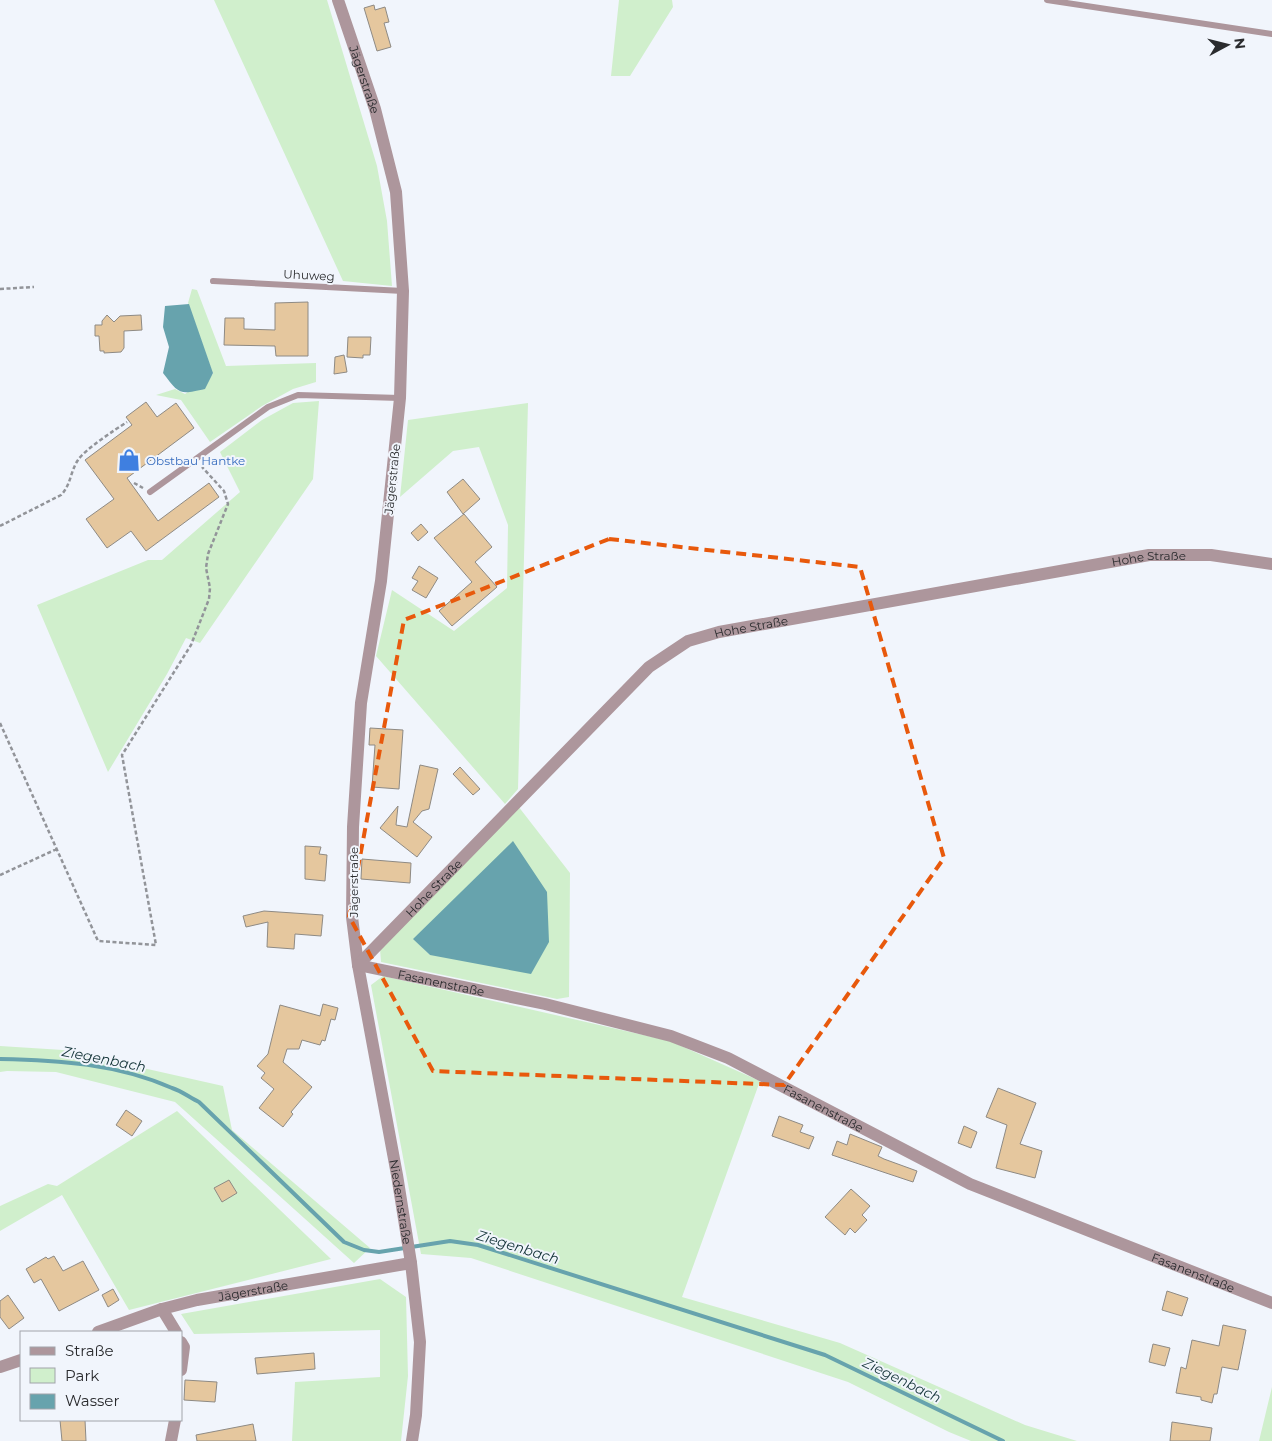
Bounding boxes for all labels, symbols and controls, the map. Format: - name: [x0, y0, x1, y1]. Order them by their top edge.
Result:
- north arrow: [1202, 20, 1252, 70]
- text: N: [1230, 37, 1250, 50]
- street label: Jägerstraße: [346, 43, 383, 115]
- street label: Uhuweg: [283, 266, 335, 284]
- street label: Jägerstraße: [381, 443, 403, 516]
- shop icon: Obstbau Hantke: [116, 447, 142, 473]
- place label: Obstbau Hantke: [146, 453, 245, 468]
- street label: Hohe Straße: [1110, 548, 1186, 569]
- street label: Hohe Straße: [712, 612, 789, 641]
- street label: Jägerstraße: [346, 847, 361, 918]
- street label: Hohe Straße: [402, 856, 465, 920]
- street label: Fasanenstraße: [396, 966, 486, 999]
- water label: Ziegenbach: [60, 1042, 147, 1076]
- street label: Fasanenstraße: [781, 1081, 866, 1135]
- street label: Niedernstraße: [387, 1158, 415, 1245]
- water label: Ziegenbach: [474, 1226, 561, 1268]
- street label: Fasanenstraße: [1149, 1249, 1237, 1295]
- street label: Jägerstraße: [216, 1277, 289, 1304]
- legend: [20, 1331, 182, 1421]
- text: Straße: [65, 1341, 114, 1360]
- water label: Ziegenbach: [859, 1353, 944, 1407]
- text: Park: [65, 1366, 99, 1385]
- text: Wasser: [65, 1391, 119, 1410]

